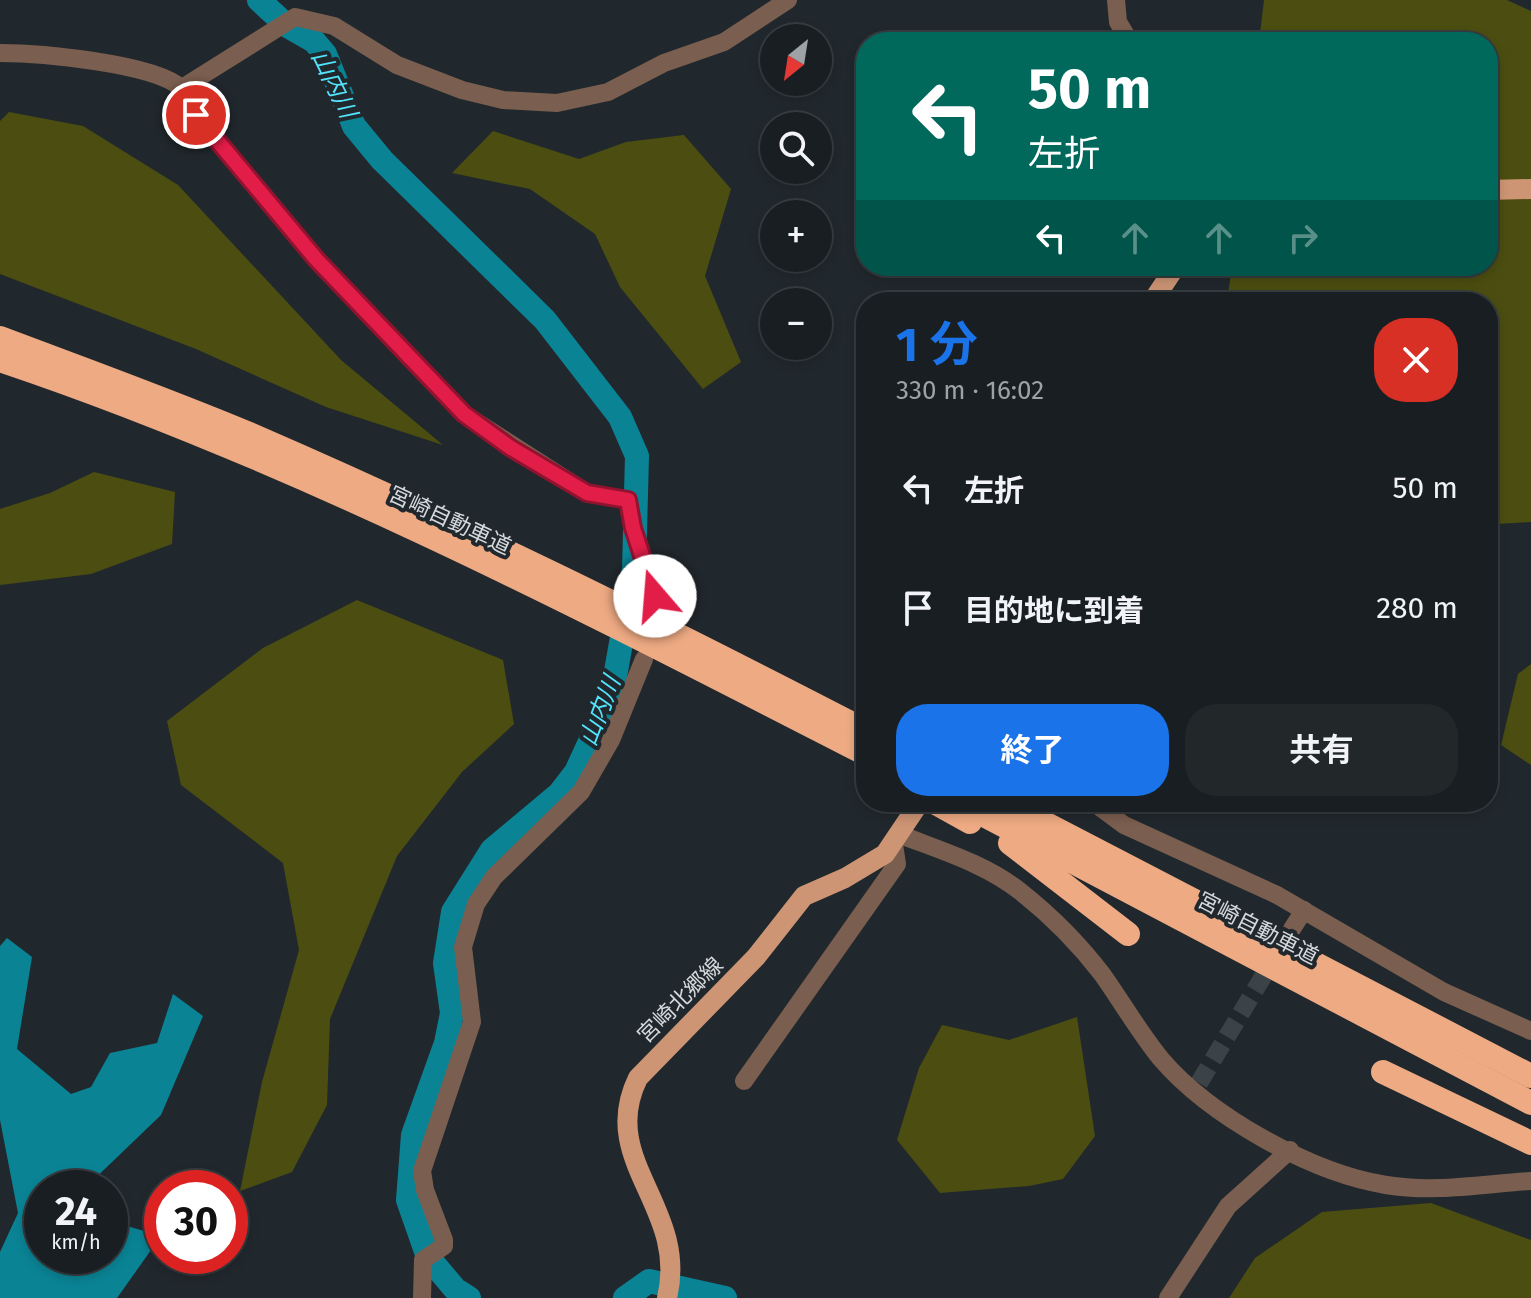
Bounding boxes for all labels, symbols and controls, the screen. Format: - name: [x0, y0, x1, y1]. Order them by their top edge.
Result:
- north arrow: [760, 24, 832, 96]
- map controls: [760, 24, 832, 360]
- water label: 山内川: [306, 46, 364, 125]
- text: 50 m: [1028, 56, 1151, 123]
- icon: left: [896, 64, 1000, 168]
- pin: [162, 81, 230, 149]
- icon: arrive: [174, 93, 218, 137]
- button: search: [760, 112, 832, 184]
- text: 左折: [1028, 132, 1100, 176]
- button: +: [760, 200, 832, 272]
- icon: left: [1029, 216, 1073, 260]
- icon: ahead: [1113, 216, 1157, 260]
- icon: ahead: [1197, 216, 1241, 260]
- icon: right: [1281, 216, 1325, 260]
- button: −: [760, 288, 832, 360]
- text: 1 分: [896, 316, 978, 374]
- button: close: [1374, 318, 1458, 402]
- text: 330 m · 16:02: [896, 375, 1044, 406]
- icon: left: [896, 466, 940, 510]
- text: 50 m: [1393, 470, 1458, 506]
- text: 左折: [964, 473, 1024, 509]
- street label: 宮崎自動車道: [384, 480, 516, 560]
- position arrow: [613, 554, 697, 638]
- icon: arrive: [896, 586, 940, 630]
- text: 280 m: [1376, 590, 1458, 626]
- text: 目的地に到着: [964, 593, 1144, 629]
- water label: 山内川: [574, 670, 627, 750]
- button: 終了: [896, 704, 1169, 796]
- button: 共有: [1185, 704, 1458, 796]
- street label: 宮崎自動車道: [1193, 886, 1323, 970]
- street label: 宮崎北郷線: [632, 952, 728, 1048]
- speed limit sign: 30: [144, 1170, 248, 1274]
- text: 24: [55, 1188, 97, 1236]
- text: km/h: [51, 1230, 101, 1254]

